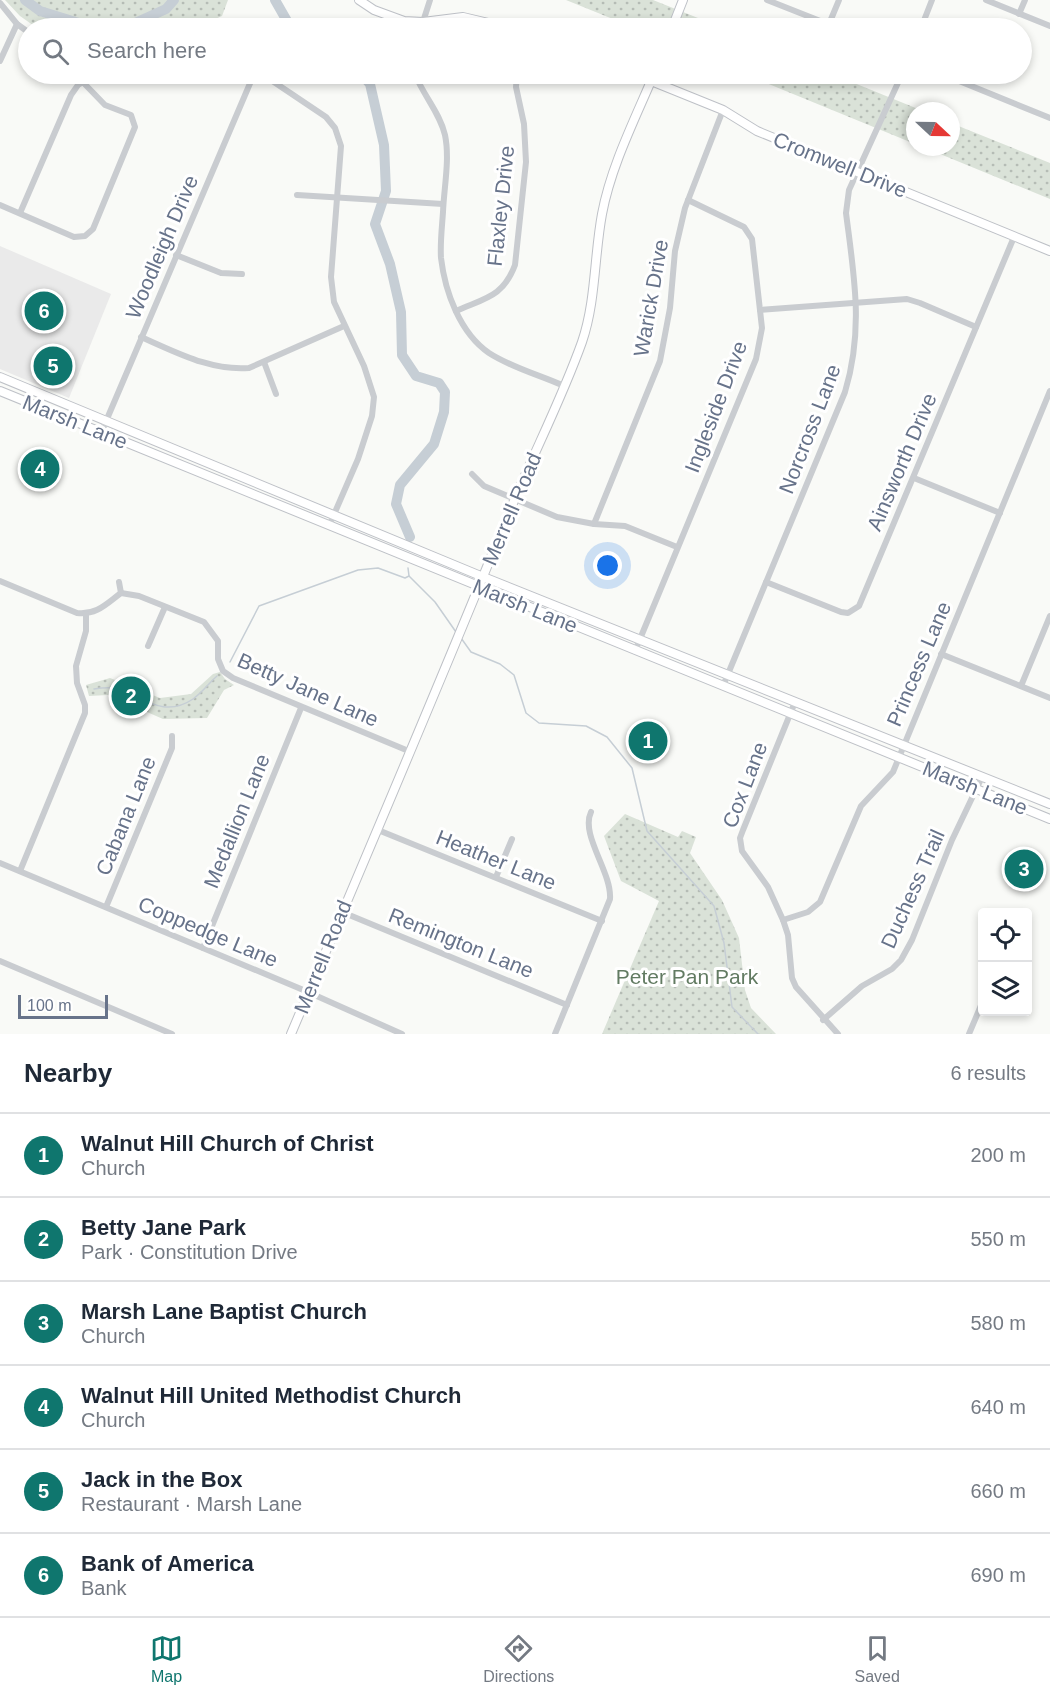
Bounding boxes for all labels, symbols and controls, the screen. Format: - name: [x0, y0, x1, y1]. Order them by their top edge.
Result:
- search box: [18, 18, 1032, 84]
- icon: search: [39, 35, 72, 68]
- text: Search here: [87, 38, 207, 63]
- north arrow: [906, 102, 960, 156]
- street label: Cromwell Drive: [770, 127, 910, 202]
- street label: Flaxley Drive: [483, 144, 518, 267]
- street label: Woodleigh Drive: [121, 172, 202, 322]
- street label: Warick Drive: [629, 238, 672, 358]
- pin: 6: [24, 288, 63, 334]
- street label: Ingleside Drive: [680, 338, 751, 476]
- pin: 5: [34, 344, 72, 388]
- street label: Norcross Lane: [774, 361, 845, 497]
- street label: Marsh Lane: [19, 390, 131, 453]
- street label: Ainsworth Drive: [862, 390, 941, 534]
- pin: 4: [20, 446, 60, 492]
- street label: Merrell Road: [477, 449, 546, 569]
- your location: [593, 551, 622, 580]
- street label: Marsh Lane: [469, 574, 581, 637]
- street label: Princess Lane: [882, 598, 955, 730]
- street label: Betty Jane Lane: [234, 648, 382, 731]
- pin: 2: [112, 674, 150, 718]
- pin: 1: [628, 718, 668, 764]
- street label: Cox Lane: [718, 739, 771, 831]
- street label: Medallion Lane: [199, 750, 274, 891]
- street label: Cabana Lane: [91, 753, 160, 879]
- street label: Marsh Lane: [919, 756, 1031, 819]
- street label: Heather Lane: [433, 825, 559, 894]
- street label: Duchess Trail: [876, 826, 949, 952]
- pin: 3: [1004, 846, 1044, 892]
- street label: Coppedge Lane: [135, 892, 281, 971]
- street label: Merrell Road: [289, 897, 356, 1017]
- street label: Remington Lane: [385, 903, 537, 982]
- map controls: [978, 908, 1032, 1016]
- button: locate: [978, 908, 1032, 962]
- button: layers: [978, 962, 1032, 1016]
- park label: Peter Pan Park: [616, 965, 759, 988]
- scale bar: [18, 992, 108, 1019]
- text: 100 m: [27, 997, 71, 1014]
- text: Nearby: [24, 1058, 112, 1088]
- text: 6 results: [950, 1062, 1026, 1084]
- text: Walnut Hill Church of Christ: [81, 1131, 374, 1156]
- text: 1: [38, 1144, 49, 1166]
- text: 200 m: [970, 1144, 1026, 1166]
- text: Church: [81, 1157, 145, 1179]
- text: Betty Jane Park: [81, 1215, 246, 1240]
- text: 2: [38, 1228, 49, 1250]
- text: 550 m: [970, 1228, 1026, 1250]
- text: Park · Constitution Drive: [81, 1241, 298, 1263]
- text: Marsh Lane Baptist Church: [81, 1299, 367, 1324]
- text: 3: [38, 1312, 49, 1334]
- text: 580 m: [970, 1312, 1026, 1334]
- text: Church: [81, 1325, 145, 1347]
- text: Walnut Hill United Methodist Church: [81, 1383, 462, 1408]
- text: 4: [38, 1396, 49, 1418]
- text: 640 m: [970, 1396, 1026, 1418]
- text: Church: [81, 1409, 145, 1431]
- text: Jack in the Box: [81, 1467, 242, 1492]
- text: 5: [38, 1480, 49, 1502]
- text: 660 m: [970, 1480, 1026, 1502]
- text: Restaurant · Marsh Lane: [81, 1493, 302, 1515]
- text: Bank of America: [81, 1551, 254, 1576]
- text: 6: [38, 1564, 49, 1586]
- text: 690 m: [970, 1564, 1026, 1586]
- text: Bank: [81, 1577, 127, 1599]
- tab: Map: [150, 1632, 183, 1686]
- tab: Directions: [483, 1632, 554, 1686]
- tab: Saved: [855, 1632, 900, 1686]

